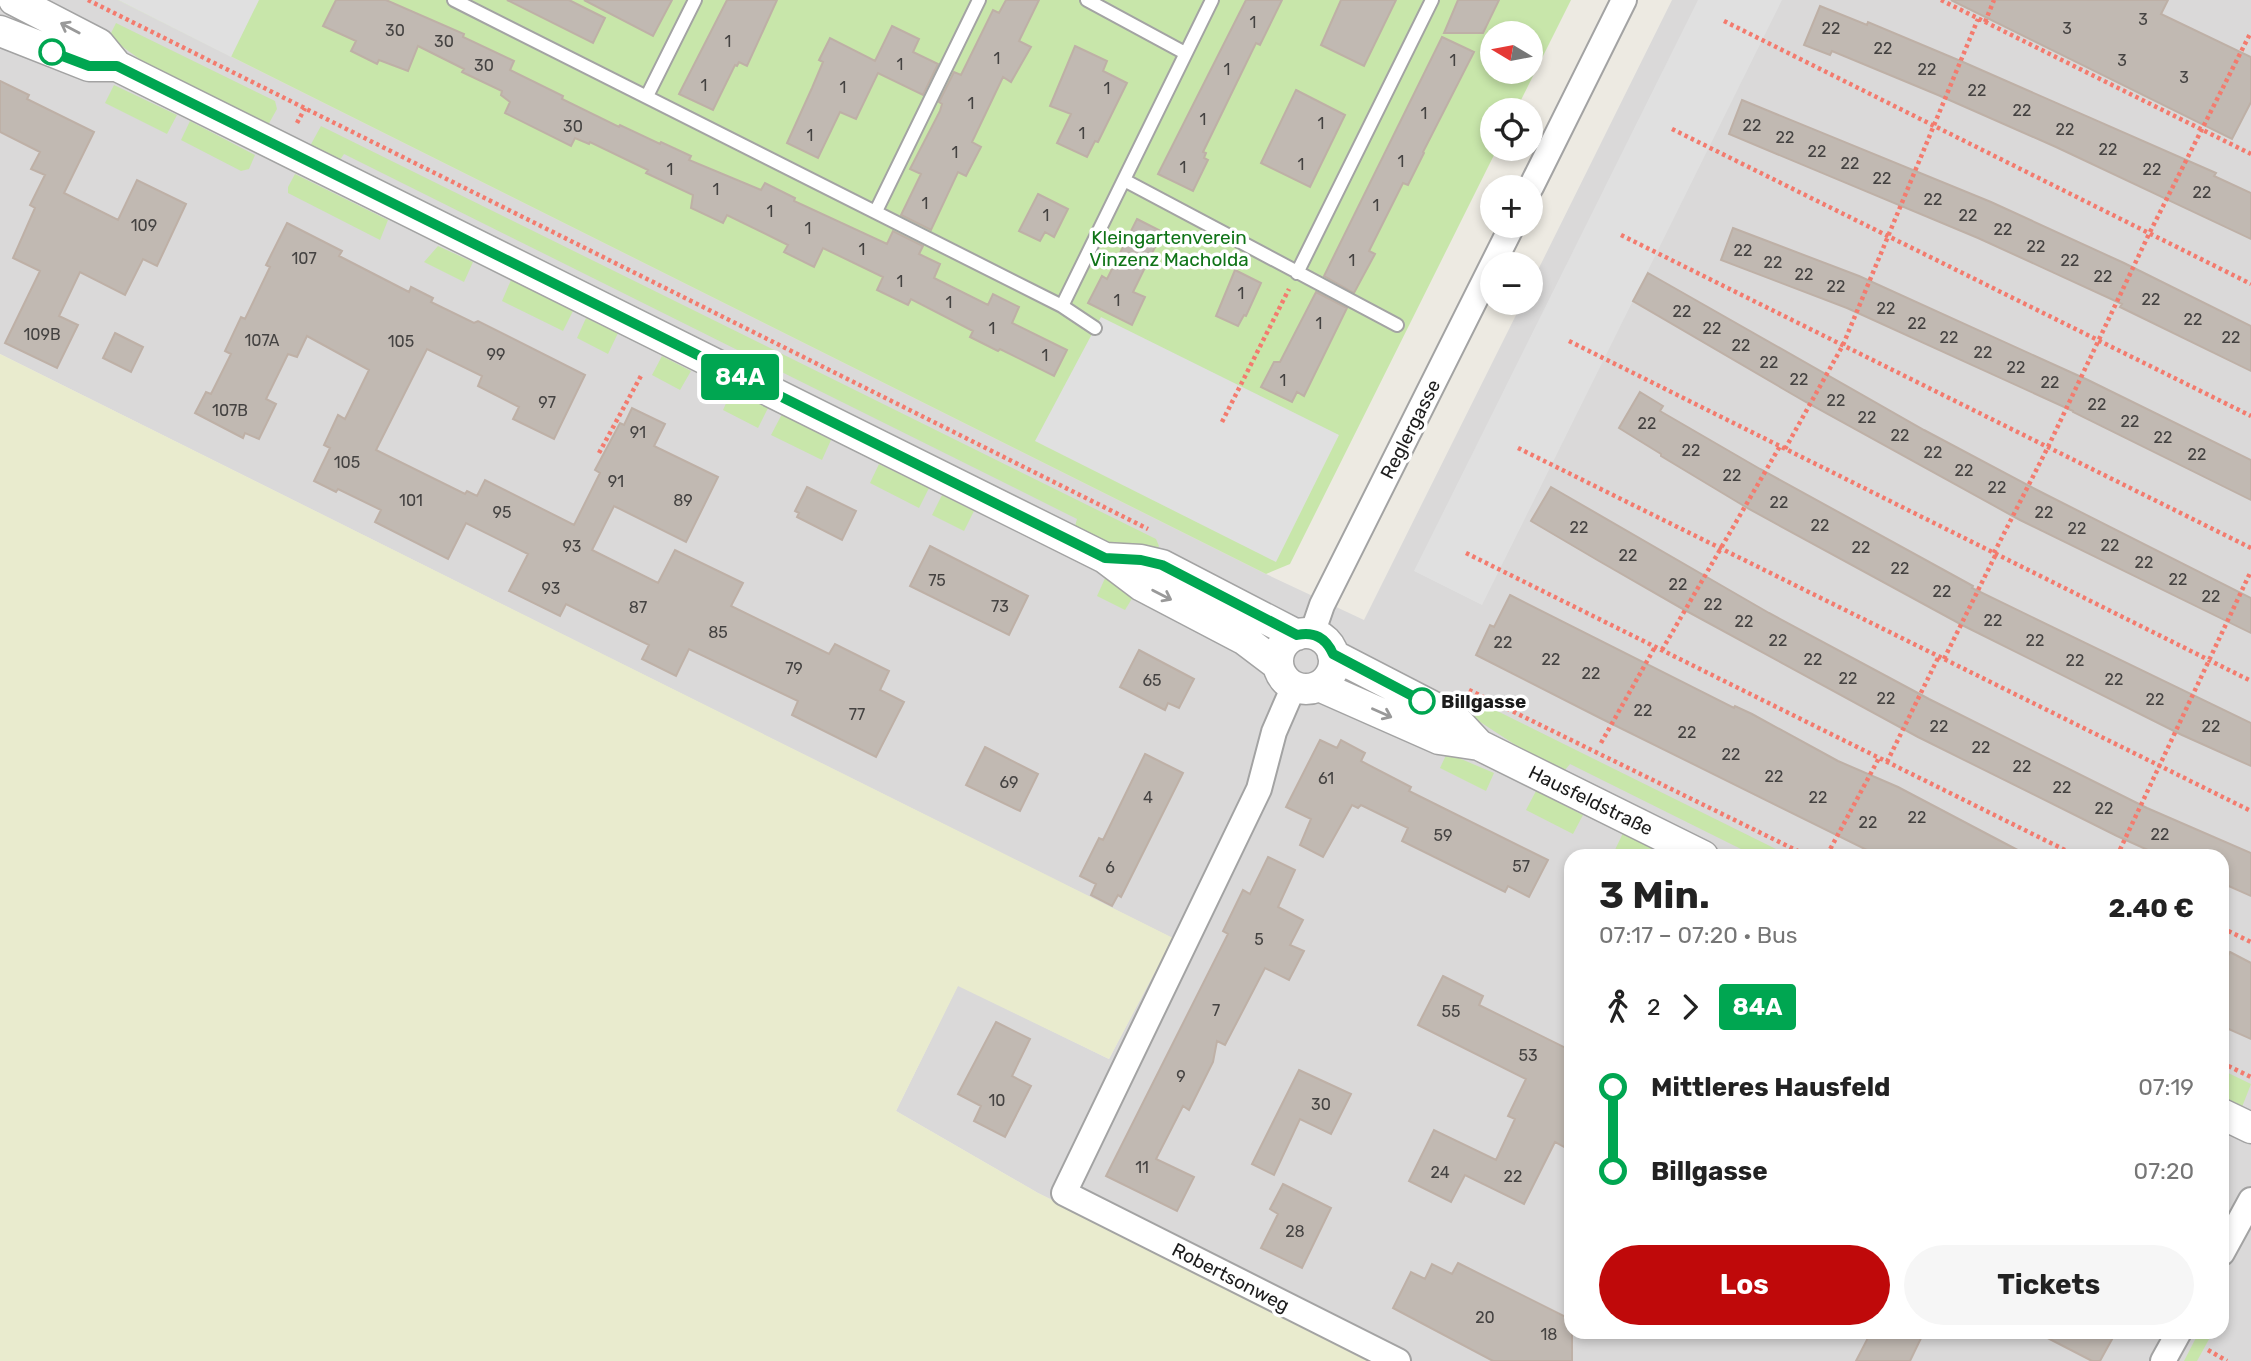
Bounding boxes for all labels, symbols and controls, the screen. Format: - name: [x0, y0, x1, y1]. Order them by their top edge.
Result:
- house number: 3: [2138, 10, 2148, 29]
- house number: 1: [1250, 13, 1256, 32]
- house number: 22: [1822, 19, 1840, 38]
- house number: 3: [2062, 19, 2072, 38]
- one-way arrow: [60, 21, 80, 35]
- house number: 30: [385, 21, 405, 40]
- north arrow: [1480, 21, 1544, 84]
- map controls: [1480, 21, 1543, 315]
- house number: 30: [434, 32, 454, 51]
- house number: 1: [725, 32, 731, 51]
- unlabelled marker: [39, 39, 65, 65]
- house number: 22: [1874, 39, 1892, 58]
- house number: 1: [994, 49, 1000, 68]
- house number: 1: [1450, 51, 1456, 70]
- house number: 3: [2117, 51, 2127, 70]
- house number: 1: [897, 55, 903, 74]
- house number: 30: [474, 56, 494, 75]
- house number: 1: [1224, 60, 1230, 79]
- house number: 22: [1918, 60, 1936, 79]
- house number: 3: [2179, 68, 2189, 87]
- house number: 1: [701, 76, 707, 95]
- house number: 1: [840, 78, 846, 97]
- house number: 1: [1104, 79, 1110, 98]
- house number: 22: [1968, 81, 1986, 100]
- house number: 1: [968, 94, 974, 113]
- button: locate: [1480, 98, 1543, 161]
- house number: 22: [2013, 101, 2031, 120]
- house number: 1: [1421, 104, 1427, 123]
- house number: 1: [1200, 110, 1206, 129]
- house number: 1: [1318, 114, 1324, 133]
- house number: 22: [1743, 116, 1761, 135]
- house number: 30: [563, 117, 583, 136]
- house number: 22: [2056, 120, 2074, 139]
- house number: 1: [1079, 124, 1085, 143]
- house number: 1: [807, 126, 813, 145]
- house number: 22: [1776, 128, 1794, 147]
- house number: 22: [2099, 140, 2117, 159]
- house number: 22: [1808, 142, 1826, 161]
- house number: 1: [952, 143, 958, 162]
- house number: 1: [1398, 152, 1404, 171]
- house number: 22: [1841, 154, 1859, 173]
- house number: 1: [1298, 155, 1304, 174]
- house number: 1: [1180, 158, 1186, 177]
- house number: 1: [667, 160, 673, 179]
- house number: 22: [2143, 160, 2161, 179]
- house number: 22: [1873, 169, 1891, 188]
- button: +: [1480, 175, 1543, 238]
- house number: 1: [713, 180, 719, 199]
- house number: 22: [2193, 183, 2211, 202]
- house number: 22: [1924, 190, 1942, 209]
- house number: 1: [922, 194, 928, 213]
- house number: 1: [1373, 196, 1379, 215]
- house number: 1: [767, 202, 773, 221]
- house number: 1: [1043, 206, 1049, 225]
- house number: 22: [1959, 206, 1977, 225]
- house number: 109: [131, 216, 157, 235]
- house number: 1: [805, 219, 811, 238]
- house number: 22: [1994, 220, 2012, 239]
- park label: Kleingartenverein Vinzenz Macholda: [1089, 226, 1249, 271]
- house number: 22: [2027, 237, 2045, 256]
- house number: 1: [859, 240, 865, 259]
- house number: 22: [1734, 241, 1752, 260]
- house number: 107: [291, 249, 317, 268]
- house number: 1: [1349, 251, 1355, 270]
- house number: 22: [2061, 251, 2079, 270]
- button: −: [1480, 252, 1543, 315]
- house number: 22: [1764, 253, 1782, 272]
- house number: 22: [1795, 265, 1813, 284]
- house number: 22: [2094, 267, 2112, 286]
- house number: 1: [897, 272, 903, 291]
- house number: 22: [1827, 277, 1845, 296]
- house number: 1: [1238, 284, 1244, 303]
- house number: 22: [2142, 290, 2160, 309]
- house number: 1: [1114, 291, 1120, 310]
- house number: 1: [946, 293, 952, 312]
- house number: 22: [1877, 299, 1895, 318]
- house number: 22: [1673, 302, 1691, 321]
- house number: 22: [2184, 310, 2202, 329]
- house number: 1: [1316, 314, 1322, 333]
- house number: 22: [1908, 314, 1926, 333]
- house number: 1: [989, 319, 995, 338]
- house number: 22: [1703, 319, 1721, 338]
- house number: 109B: [23, 325, 61, 344]
- house number: 22: [1940, 328, 1958, 347]
- house number: 22: [2222, 328, 2240, 347]
- house number: 107A: [244, 331, 280, 350]
- house number: 105: [388, 332, 414, 351]
- house number: 22: [1732, 336, 1750, 355]
- house number: 22: [1974, 343, 1992, 362]
- house number: 99: [487, 345, 505, 364]
- house number: 1: [1042, 346, 1048, 365]
- house number: 22: [1760, 353, 1778, 372]
- line badge: 84A: [700, 354, 780, 400]
- house number: 22: [2007, 358, 2025, 377]
- text: 84A: [715, 363, 765, 391]
- house number: 22: [1790, 370, 1808, 389]
- house number: 1: [1280, 371, 1286, 390]
- house number: 22: [2041, 373, 2059, 392]
- street label: Reglergasse: [1376, 376, 1445, 483]
- house number: 22: [1827, 391, 1845, 410]
- house number: 97: [538, 393, 556, 412]
- house number: 22: [2088, 395, 2106, 414]
- house number: 107B: [212, 401, 248, 420]
- house number: 22: [1858, 408, 1876, 427]
- house number: 22: [2121, 412, 2139, 431]
- house number: 22: [1638, 414, 1656, 433]
- house number: 91: [630, 423, 646, 442]
- house number: 22: [1891, 426, 1909, 445]
- house number: 22: [2154, 428, 2172, 447]
- house number: 22: [1682, 441, 1700, 460]
- house number: 22: [1924, 443, 1942, 462]
- house number: 22: [2188, 445, 2206, 464]
- house number: 105: [334, 453, 360, 472]
- house number: 22: [1955, 461, 1973, 480]
- house number: 22: [1723, 466, 1741, 485]
- house number: 91: [608, 472, 624, 491]
- house number: 22: [1988, 478, 2006, 497]
- house number: 101: [399, 491, 423, 510]
- house number: 89: [673, 491, 693, 510]
- house number: 22: [1770, 493, 1788, 512]
- house number: 95: [493, 503, 512, 522]
- house number: 22: [2035, 503, 2053, 522]
- house number: 22: [1811, 516, 1829, 535]
- house number: 22: [1570, 518, 1588, 537]
- house number: 22: [2068, 519, 2086, 538]
- house number: 22: [2101, 536, 2119, 555]
- house number: 93: [563, 537, 581, 556]
- house number: 22: [1852, 538, 1870, 557]
- house number: 22: [1619, 546, 1637, 565]
- house number: 22: [2135, 553, 2153, 572]
- house number: 22: [1891, 559, 1909, 578]
- house number: 22: [2169, 570, 2187, 589]
- house number: 75: [928, 571, 946, 590]
- house number: 22: [1669, 575, 1687, 594]
- house number: 93: [542, 579, 560, 598]
- house number: 22: [1933, 582, 1951, 601]
- house number: 22: [2202, 587, 2220, 606]
- one-way arrow: [1151, 589, 1172, 603]
- house number: 22: [1704, 595, 1722, 614]
- house number: 73: [991, 597, 1009, 616]
- house number: 87: [629, 598, 647, 617]
- house number: 22: [1984, 611, 2002, 630]
- house number: 22: [1735, 612, 1753, 631]
- house number: 85: [708, 623, 728, 642]
- house number: 22: [1769, 631, 1787, 650]
- house number: 22: [2026, 631, 2044, 650]
- house number: 22: [1494, 633, 1512, 652]
- house number: 22: [1542, 650, 1560, 669]
- house number: 22: [1804, 650, 1822, 669]
- house number: 22: [2066, 651, 2084, 670]
- house number: 79: [785, 659, 803, 678]
- house number: 22: [1582, 664, 1600, 683]
- house number: 22: [1839, 669, 1857, 688]
- house number: 22: [2105, 670, 2123, 689]
- house number: 65: [1142, 671, 1162, 690]
- marker: Billgasse: [1409, 688, 1435, 714]
- house number: 22: [1877, 689, 1895, 708]
- place label: Billgasse: [1441, 690, 1526, 713]
- house number: 22: [2146, 690, 2164, 709]
- house number: 22: [1634, 701, 1652, 720]
- house number: 77: [849, 705, 865, 724]
- one-way arrow: [1370, 707, 1392, 720]
- house number: 22: [1930, 717, 1948, 736]
- house number: 22: [2202, 717, 2220, 736]
- house number: 22: [1678, 723, 1696, 742]
- house number: 22: [1972, 738, 1990, 757]
- house number: 22: [1722, 745, 1740, 764]
- house number: 22: [2013, 757, 2031, 776]
- street label: Hausfeldstraße: [1525, 760, 1657, 840]
- house number: 22: [1765, 767, 1783, 786]
- house number: 61: [1318, 769, 1334, 788]
- house number: 69: [999, 773, 1019, 792]
- house number: 22: [2053, 778, 2071, 797]
- house number: 4: [1143, 788, 1153, 807]
- house number: 22: [1809, 788, 1827, 807]
- house number: 22: [2095, 799, 2113, 818]
- house number: 22: [1908, 808, 1926, 827]
- house number: 22: [1859, 813, 1877, 832]
- house number: 22: [2151, 825, 2169, 844]
- house number: 59: [1434, 826, 1453, 845]
- house number: 57: [1512, 857, 1530, 876]
- house number: 6: [1105, 858, 1115, 877]
- text: 3 Min.: [1599, 872, 1710, 918]
- text: 2.40 €: [2109, 893, 2194, 924]
- text: 07:17 – 07:20 · Bus: [1599, 921, 1798, 949]
- house number: 5: [1254, 930, 1264, 949]
- icon: walk: [1599, 988, 1637, 1026]
- icon: forward: [1671, 988, 1709, 1026]
- text: 2: [1647, 993, 1661, 1021]
- text: 84A: [1733, 993, 1782, 1021]
- house number: 7: [1212, 1001, 1220, 1020]
- house number: 55: [1441, 1002, 1461, 1021]
- house number: 53: [1518, 1046, 1538, 1065]
- house number: 9: [1176, 1067, 1186, 1086]
- text: Mittleres Hausfeld: [1651, 1072, 1891, 1103]
- text: 07:19: [2138, 1073, 2194, 1101]
- house number: 10: [988, 1091, 1006, 1110]
- house number: 30: [1311, 1095, 1331, 1114]
- text: Billgasse: [1651, 1156, 1768, 1187]
- text: 07:20: [2134, 1157, 2194, 1185]
- house number: 11: [1135, 1158, 1149, 1177]
- house number: 24: [1430, 1163, 1450, 1182]
- house number: 22: [1504, 1167, 1522, 1186]
- house number: 28: [1285, 1222, 1305, 1241]
- street label: Robertsonweg: [1168, 1238, 1293, 1317]
- button: Los: [1599, 1245, 1890, 1325]
- button: Tickets: [1904, 1245, 2194, 1325]
- house number: 20: [1475, 1308, 1495, 1327]
- house number: 18: [1540, 1325, 1558, 1344]

